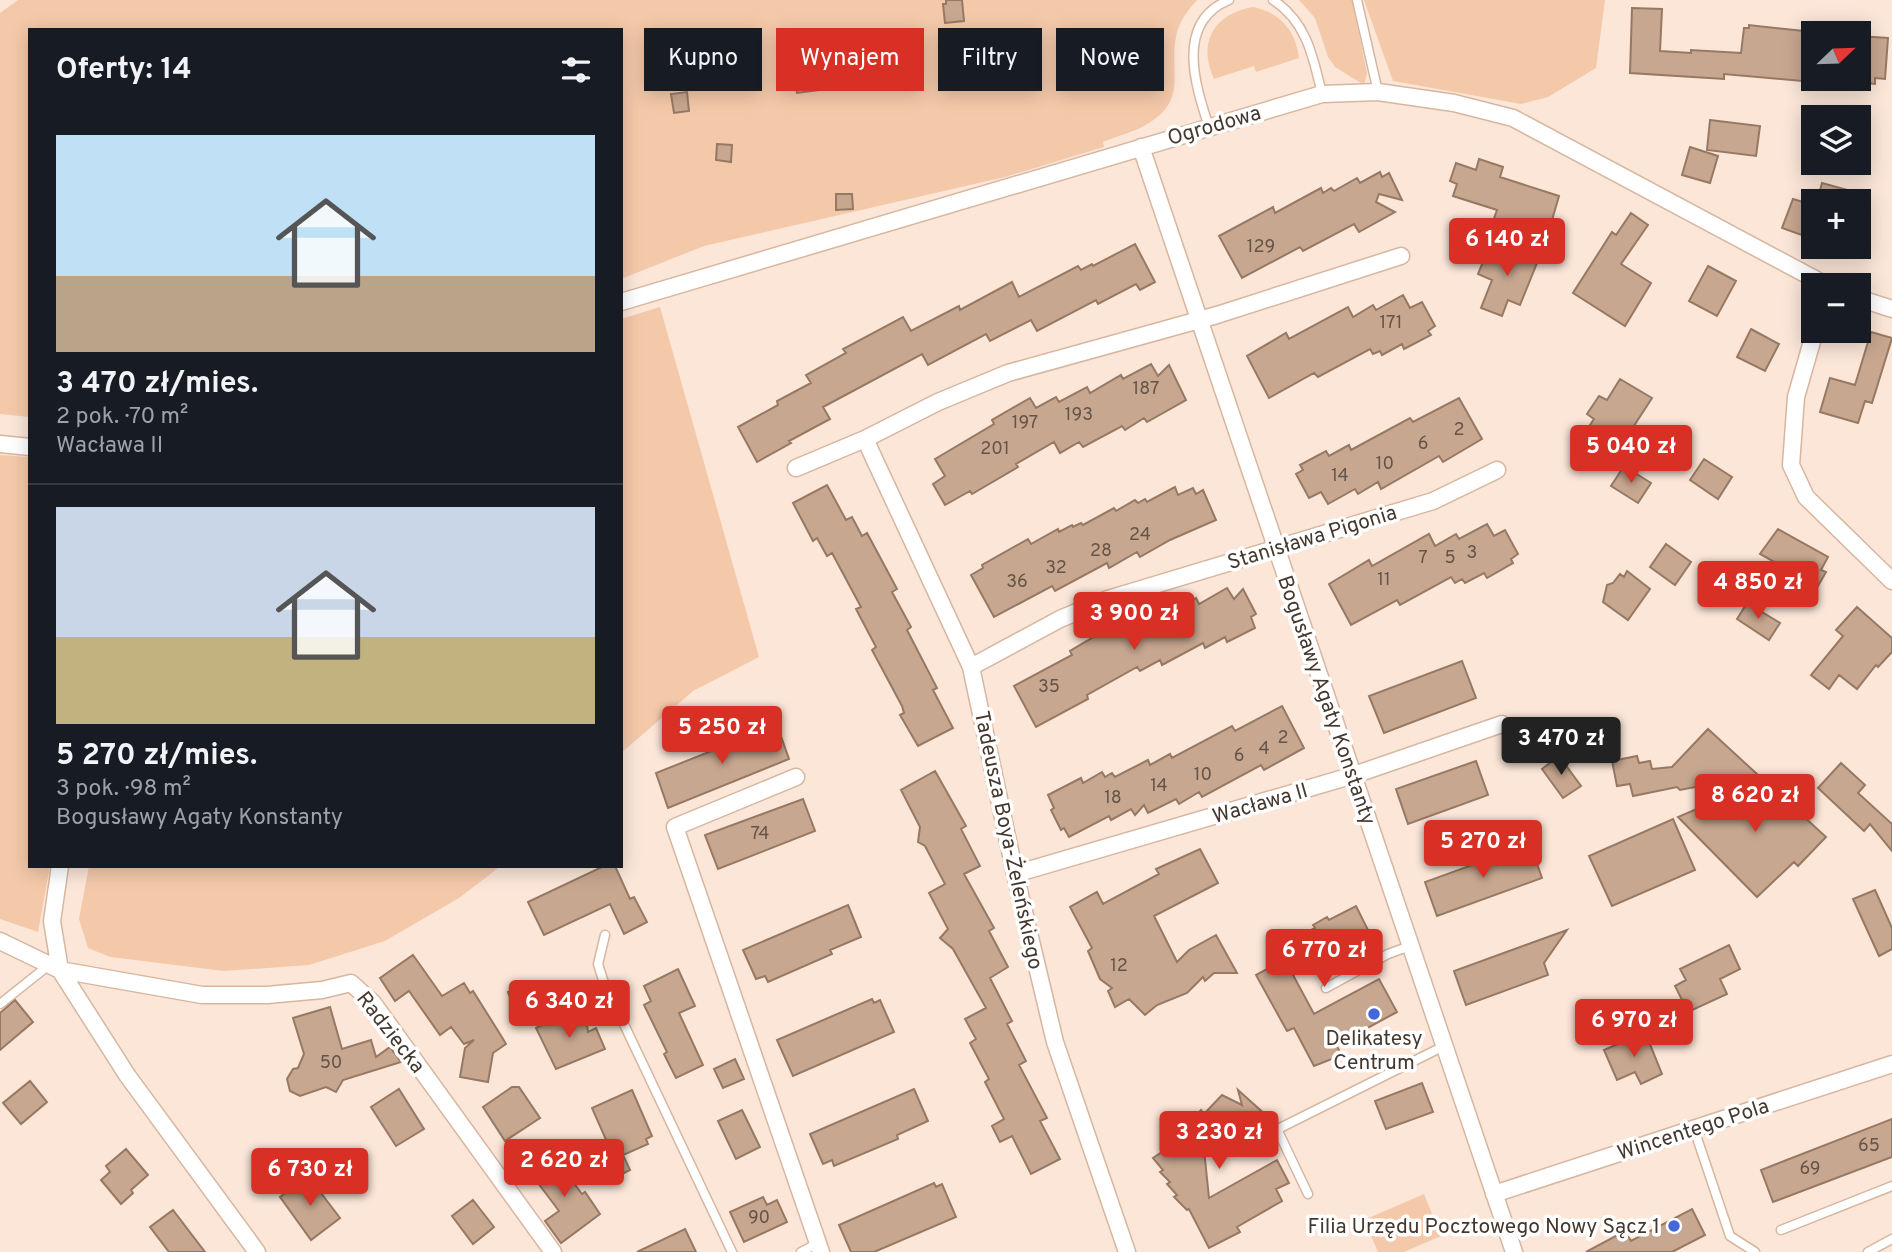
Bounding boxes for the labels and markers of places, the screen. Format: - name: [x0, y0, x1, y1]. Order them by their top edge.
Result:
- pin: 6 140 zł: [1435, 218, 1579, 278]
- pin: 5 040 zł: [1559, 426, 1703, 485]
- pin: 4 850 zł: [1686, 562, 1830, 621]
- pin: 3 900 zł: [1062, 592, 1206, 652]
- pin: 5 250 zł: [650, 706, 794, 766]
- pin: 3 470 zł: [1489, 718, 1633, 777]
- pin: 8 620 zł: [1683, 774, 1827, 834]
- pin: 5 270 zł: [1411, 820, 1555, 880]
- pin: 6 770 zł: [1252, 930, 1396, 989]
- pin: 6 340 zł: [497, 981, 641, 1040]
- pin: 6 970 zł: [1562, 1000, 1706, 1059]
- marker: Delikatesy Centrum: [1366, 1006, 1382, 1022]
- place label: Delikatesy Centrum: [1325, 1026, 1423, 1077]
- pin: 3 230 zł: [1147, 1112, 1291, 1171]
- pin: 2 620 zł: [492, 1140, 636, 1199]
- pin: 6 730 zł: [238, 1148, 382, 1208]
- place label: Filia Urzędu Pocztowego Nowy Sącz 1: [1308, 1214, 1660, 1241]
- marker: Filia Urzędu Pocztowego Nowy Sącz 1: [1666, 1218, 1682, 1234]

